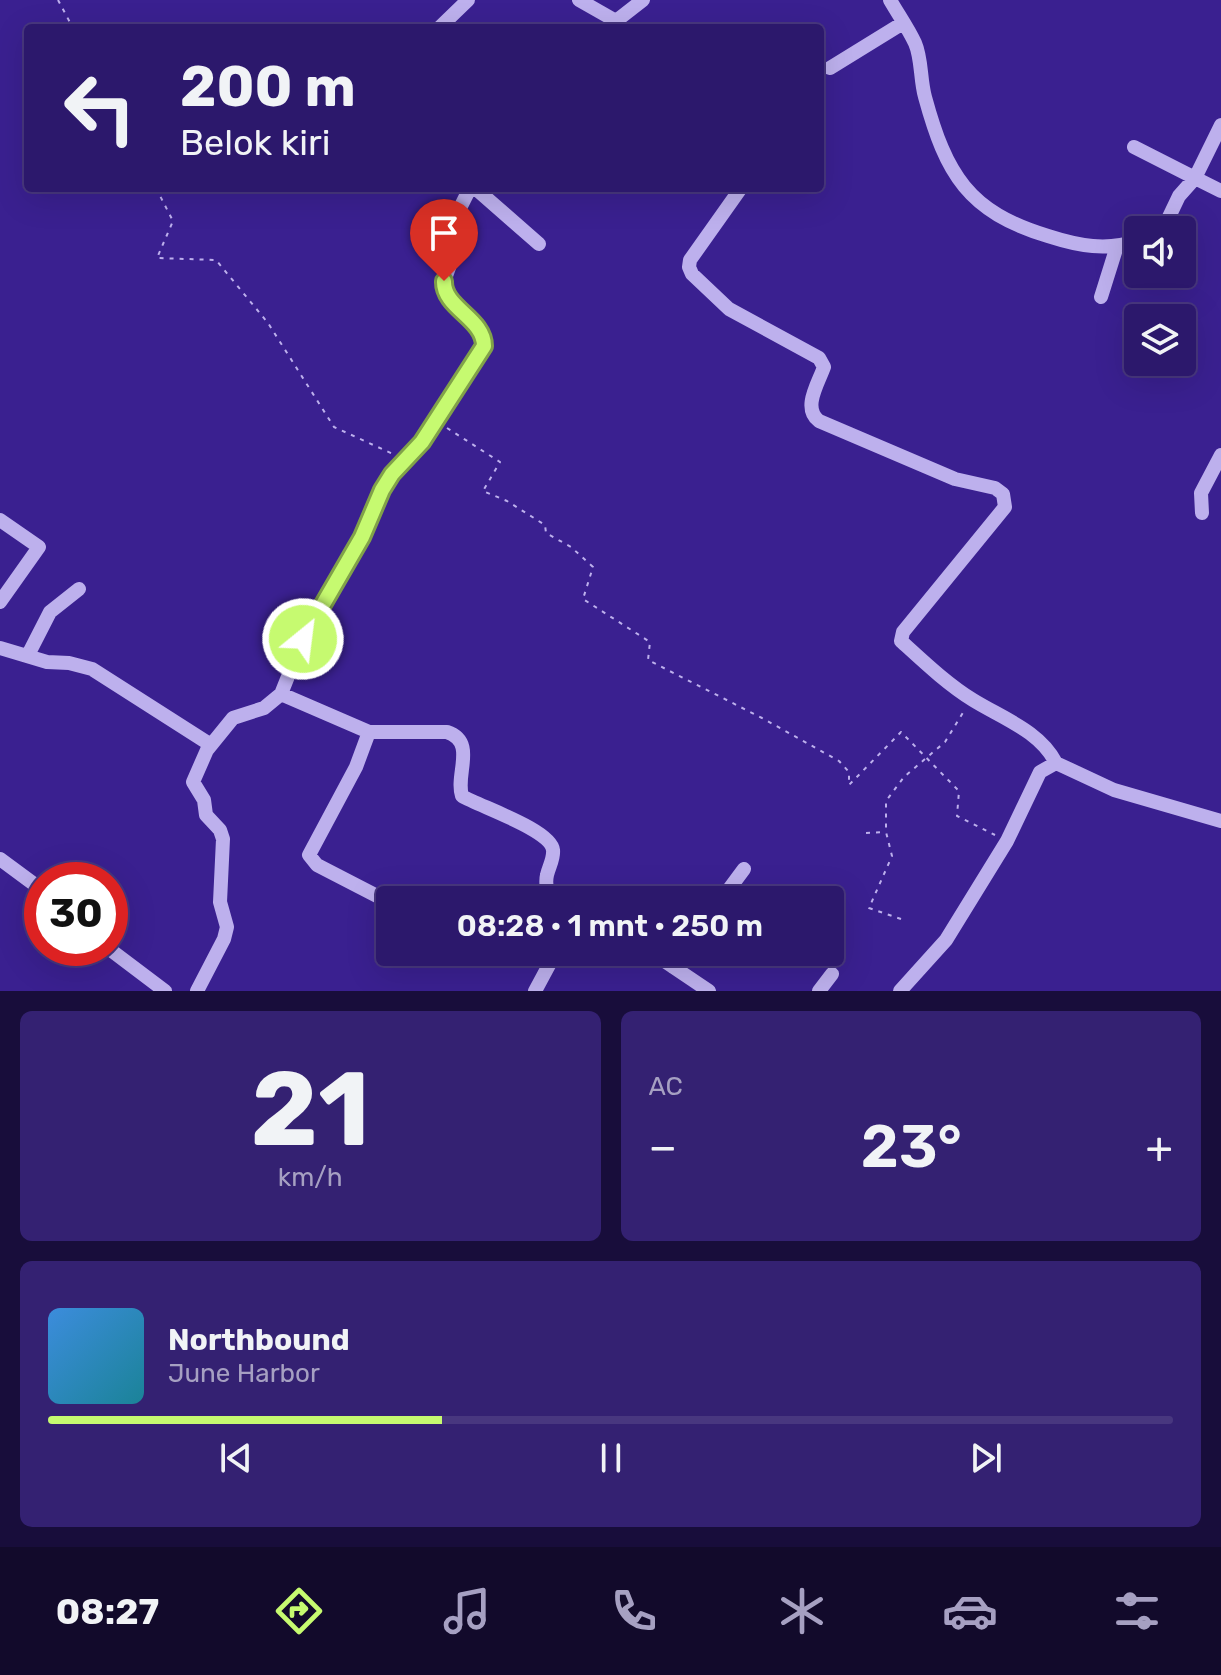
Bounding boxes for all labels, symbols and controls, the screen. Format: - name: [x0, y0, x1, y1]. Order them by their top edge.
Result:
- text: 200 m: [180, 54, 356, 120]
- icon: left: [48, 56, 152, 160]
- text: Belok kiri: [180, 121, 330, 164]
- pin: [410, 199, 478, 281]
- icon: arrive: [422, 211, 466, 255]
- map controls: [1124, 216, 1196, 376]
- button: sound: [1124, 216, 1196, 288]
- button: layers: [1124, 304, 1196, 376]
- position arrow: [261, 597, 345, 681]
- speed limit sign: 30: [24, 862, 128, 966]
- text: 08:28 · 1 mnt · 250 m: [457, 908, 763, 944]
- text: 21: [251, 1048, 370, 1171]
- text: AC: [649, 1071, 683, 1102]
- text: 23°: [861, 1111, 962, 1182]
- text: −: [649, 1121, 677, 1173]
- text: +: [1146, 1121, 1173, 1173]
- text: km/h: [278, 1162, 343, 1193]
- text: Northbound: [168, 1322, 350, 1358]
- text: June Harbor: [168, 1358, 320, 1389]
- icon: previous: [214, 1436, 258, 1480]
- icon: pause: [589, 1436, 633, 1480]
- icon: next: [964, 1436, 1008, 1480]
- icon: directions: [271, 1583, 327, 1639]
- icon: music: [439, 1583, 495, 1639]
- icon: phone: [606, 1583, 662, 1639]
- icon: climate: [774, 1583, 830, 1639]
- icon: car: [942, 1583, 998, 1639]
- icon: filters: [1109, 1583, 1165, 1639]
- text: 08:27: [56, 1590, 159, 1633]

